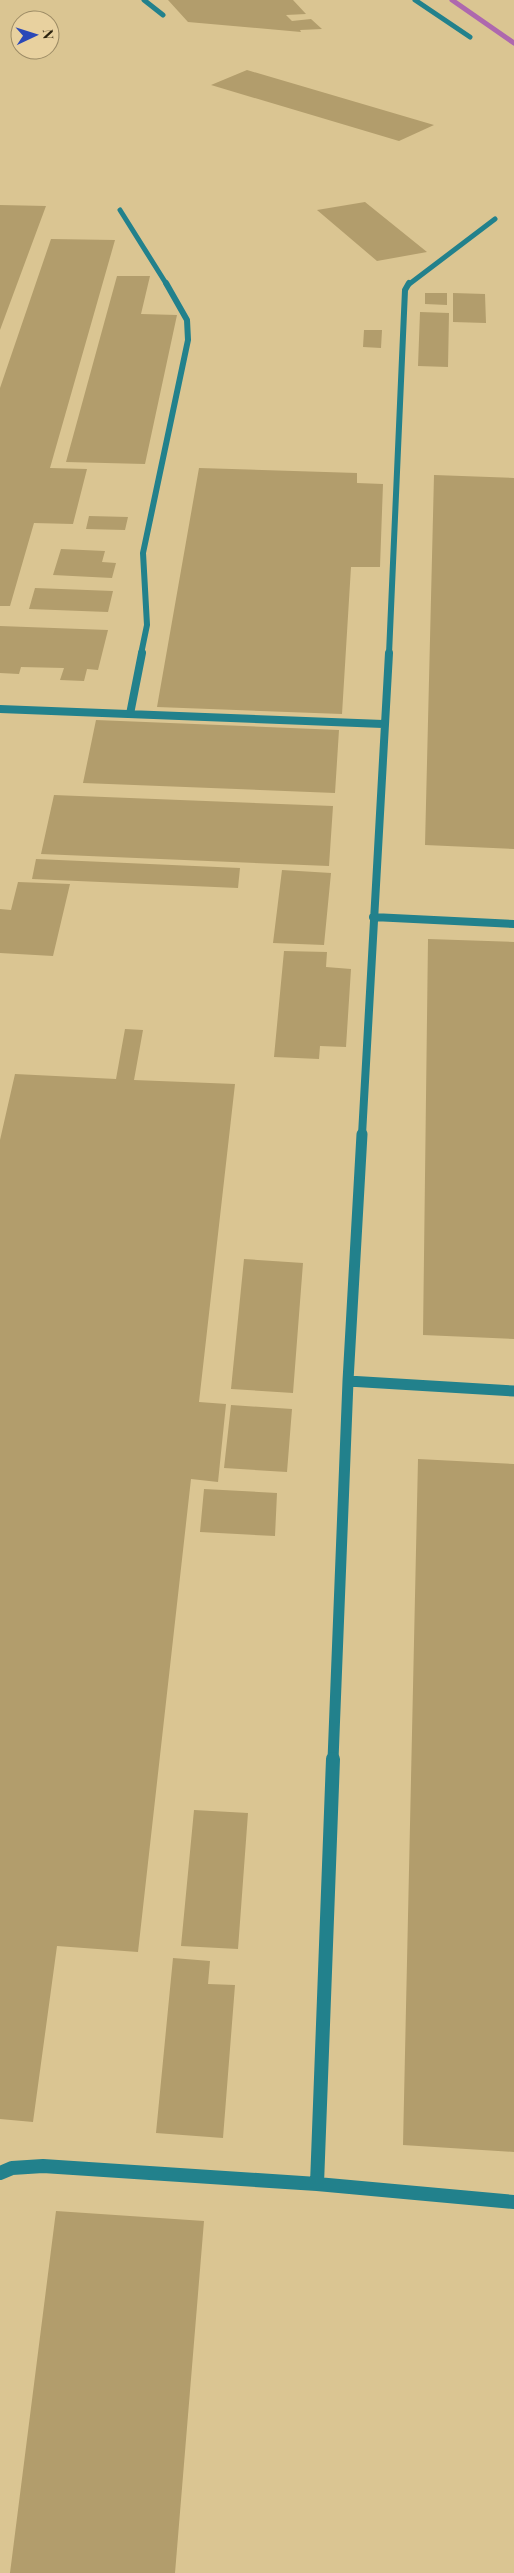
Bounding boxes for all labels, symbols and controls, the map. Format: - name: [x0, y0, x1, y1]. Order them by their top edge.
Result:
- north arrow: [10, 10, 60, 60]
- text: N: [39, 28, 58, 40]

